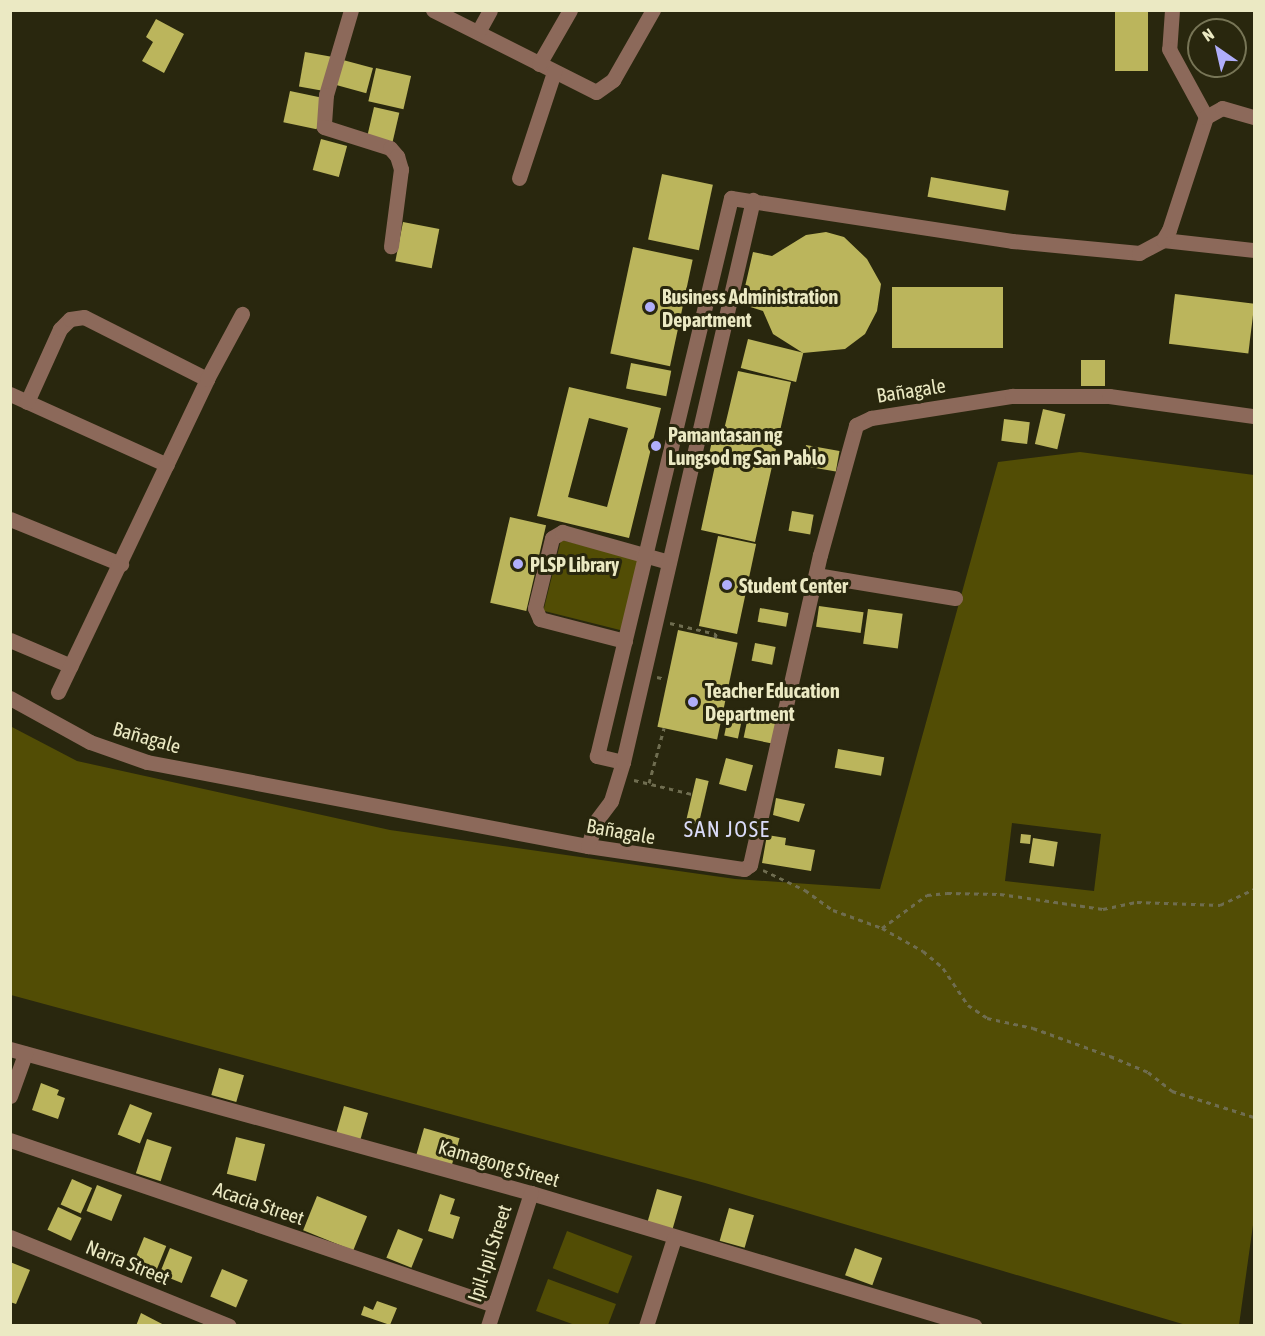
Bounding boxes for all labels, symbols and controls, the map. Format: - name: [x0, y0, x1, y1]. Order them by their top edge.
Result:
- north arrow: [1187, 18, 1247, 78]
- text: N: [1199, 25, 1217, 45]
- place label: Business Administration Department: [662, 284, 838, 331]
- marker: Business Administration Department: [643, 300, 657, 314]
- street label: Bañagale: [875, 373, 947, 407]
- place label: Pamantasan ng Lungsod ng San Pablo: [668, 422, 826, 469]
- marker: Pamantasan ng Lungsod ng San Pablo: [649, 439, 663, 453]
- place label: PLSP Library: [530, 552, 619, 576]
- marker: PLSP Library: [511, 557, 525, 571]
- place label: Student Center: [739, 573, 848, 597]
- marker: Student Center: [720, 578, 734, 592]
- place label: Teacher Education Department: [705, 678, 840, 725]
- marker: Teacher Education Department: [686, 695, 700, 709]
- street label: Bañagale: [110, 716, 184, 758]
- street label: Bañagale: [585, 813, 657, 849]
- district label: SAN JOSE: [684, 817, 770, 843]
- street label: Kamagong Street: [436, 1134, 562, 1192]
- street label: Acacia Street: [210, 1176, 308, 1230]
- street label: Ipil-Ipil Street: [462, 1201, 516, 1305]
- street label: Narra Street: [83, 1234, 173, 1290]

